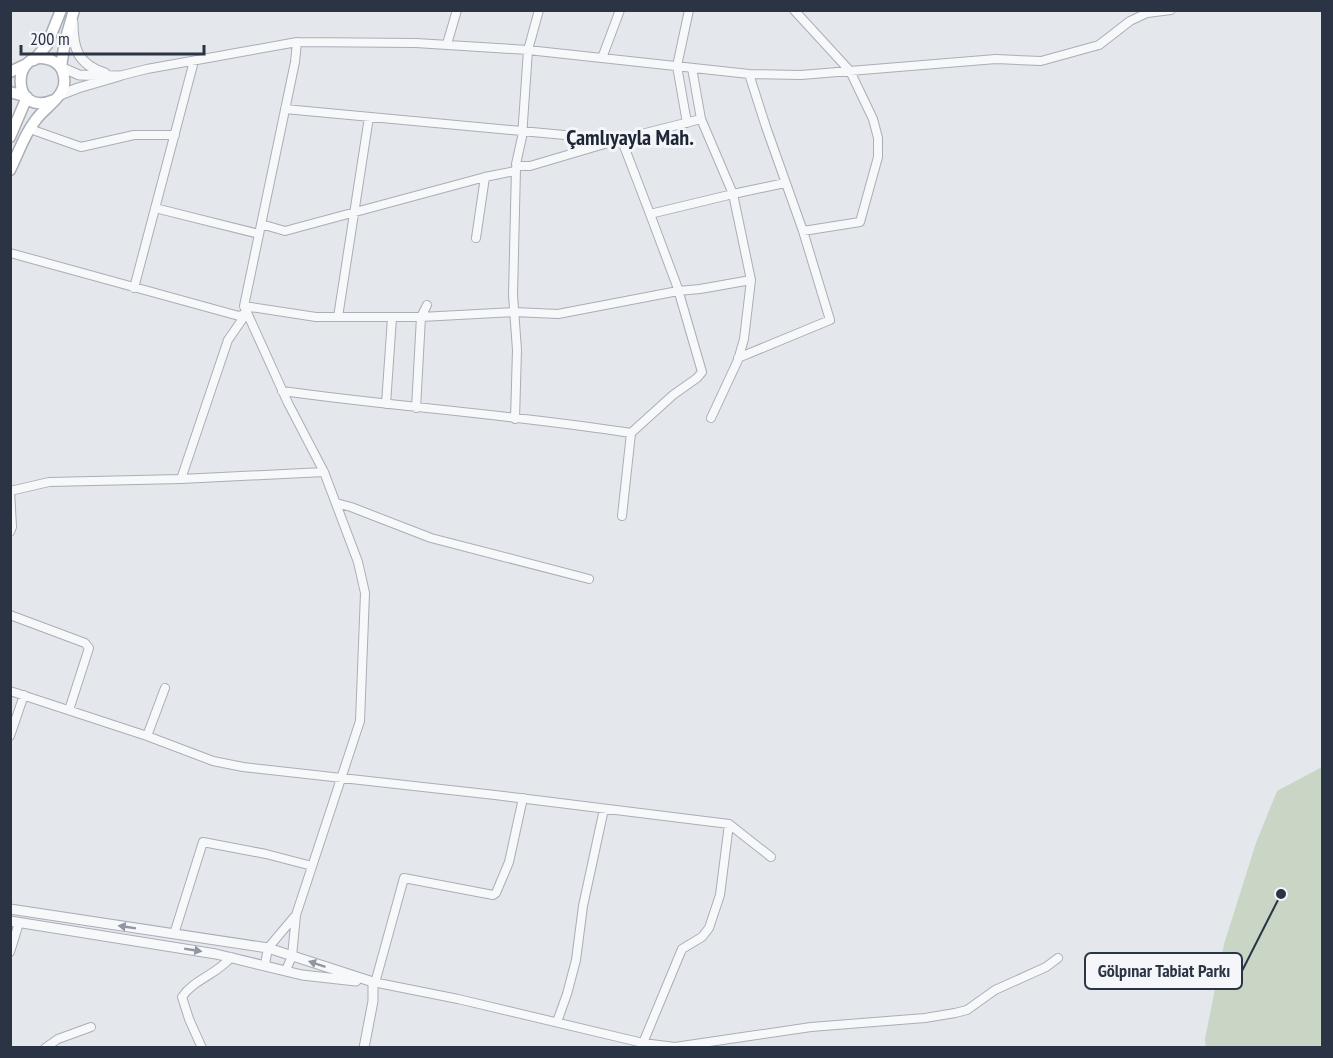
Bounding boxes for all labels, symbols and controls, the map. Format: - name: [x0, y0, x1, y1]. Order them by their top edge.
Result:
- scale bar: [21, 18, 204, 56]
- text: 200 m: [30, 27, 70, 50]
- district label: Çamlıyayla Mah.: [566, 123, 694, 151]
- one-way arrow: [117, 922, 136, 931]
- one-way arrow: [183, 946, 202, 955]
- callout: Gölpınar Tabiat Parkı: [1085, 953, 1242, 989]
- one-way arrow: [308, 959, 326, 968]
- text: Gölpınar Tabiat Parkı: [1098, 959, 1230, 982]

